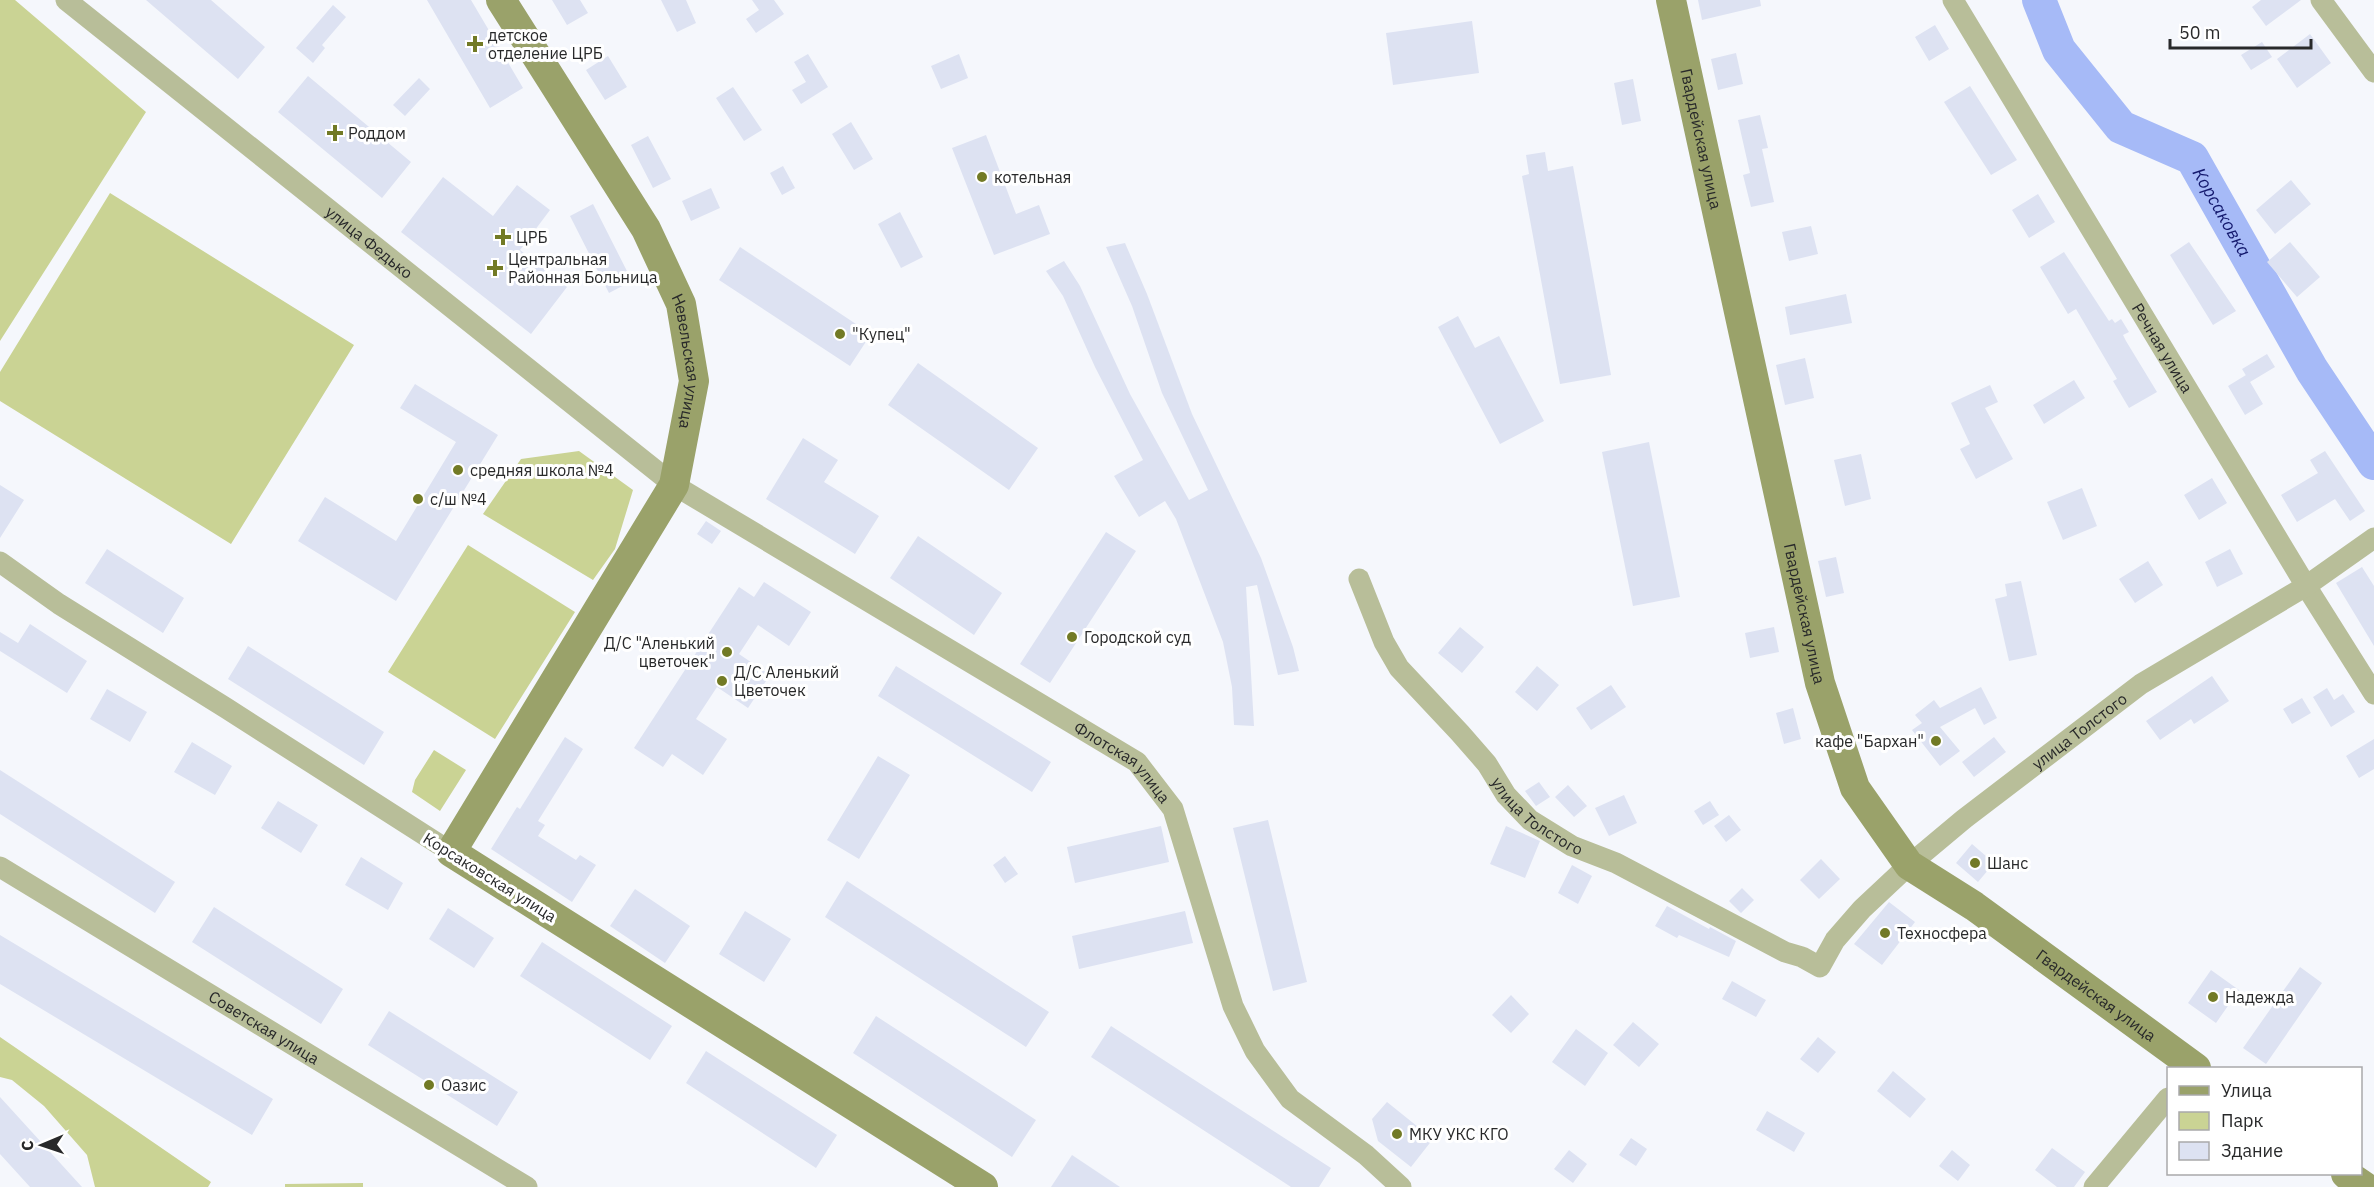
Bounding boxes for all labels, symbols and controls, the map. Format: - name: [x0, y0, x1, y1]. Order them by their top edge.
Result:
- scale bar: [2170, 12, 2311, 50]
- text: 50 m: [2179, 21, 2221, 44]
- place label: детское отделение ЦРБ: [488, 25, 603, 63]
- marker: детское отделение ЦРБ: [466, 35, 484, 53]
- street label: Гвардейская улица: [1676, 67, 1726, 211]
- place label: Роддом: [348, 123, 406, 143]
- marker: Роддом: [326, 124, 344, 142]
- water label: Корсаковка: [2188, 163, 2257, 260]
- place label: котельная: [994, 167, 1071, 187]
- marker: котельная: [975, 170, 989, 184]
- street label: улица Федько: [322, 201, 417, 283]
- place label: ЦРБ: [516, 227, 548, 247]
- marker: ЦРБ: [494, 228, 512, 246]
- place label: Центральная Районная Больница: [508, 249, 658, 287]
- marker: Центральная Районная Больница: [486, 259, 504, 277]
- street label: Невельская улица: [668, 290, 704, 431]
- street label: Речная улица: [2128, 299, 2197, 397]
- place label: "Купец": [852, 324, 911, 344]
- marker: "Купец": [833, 327, 847, 341]
- place label: средняя школа №4: [470, 460, 614, 480]
- marker: средняя школа №4: [451, 463, 465, 477]
- place label: с/ш №4: [430, 489, 487, 509]
- marker: с/ш №4: [411, 492, 425, 506]
- street label: Гвардейская улица: [1780, 541, 1830, 686]
- place label: Городской суд: [1084, 627, 1192, 647]
- marker: Городской суд: [1065, 630, 1079, 644]
- place label: Д/С "Аленький цветочек": [604, 633, 715, 671]
- marker: Д/С "Аленький цветочек": [720, 645, 734, 659]
- place label: Д/С Аленький Цветочек: [734, 662, 839, 700]
- marker: Д/С Аленький Цветочек: [715, 674, 729, 688]
- street label: улица Толстого: [2028, 688, 2131, 774]
- street label: Флотская улица: [1071, 717, 1175, 807]
- place label: кафе "Бархан": [1815, 731, 1924, 751]
- marker: кафе "Бархан": [1929, 734, 1943, 748]
- street label: улица Толстого: [1487, 773, 1586, 859]
- street label: Корсаковская улица: [420, 828, 561, 926]
- place label: Шанс: [1987, 853, 2028, 873]
- marker: Шанс: [1968, 856, 1982, 870]
- place label: Техносфера: [1897, 923, 1987, 943]
- marker: Техносфера: [1878, 926, 1892, 940]
- street label: Гвардейская улица: [2032, 945, 2160, 1046]
- street label: Советская улица: [205, 986, 323, 1069]
- place label: Надежда: [2225, 987, 2294, 1007]
- marker: Надежда: [2206, 990, 2220, 1004]
- legend: [2167, 1067, 2362, 1175]
- place label: Оазис: [441, 1075, 486, 1095]
- marker: Оазис: [422, 1078, 436, 1092]
- text: Улица: [2221, 1079, 2272, 1102]
- text: Парк: [2221, 1109, 2264, 1132]
- north arrow: [12, 1115, 72, 1175]
- place label: МКУ УКС КГО: [1409, 1124, 1509, 1144]
- marker: МКУ УКС КГО: [1390, 1127, 1404, 1141]
- text: Здание: [2221, 1139, 2283, 1162]
- text: С: [17, 1140, 37, 1151]

